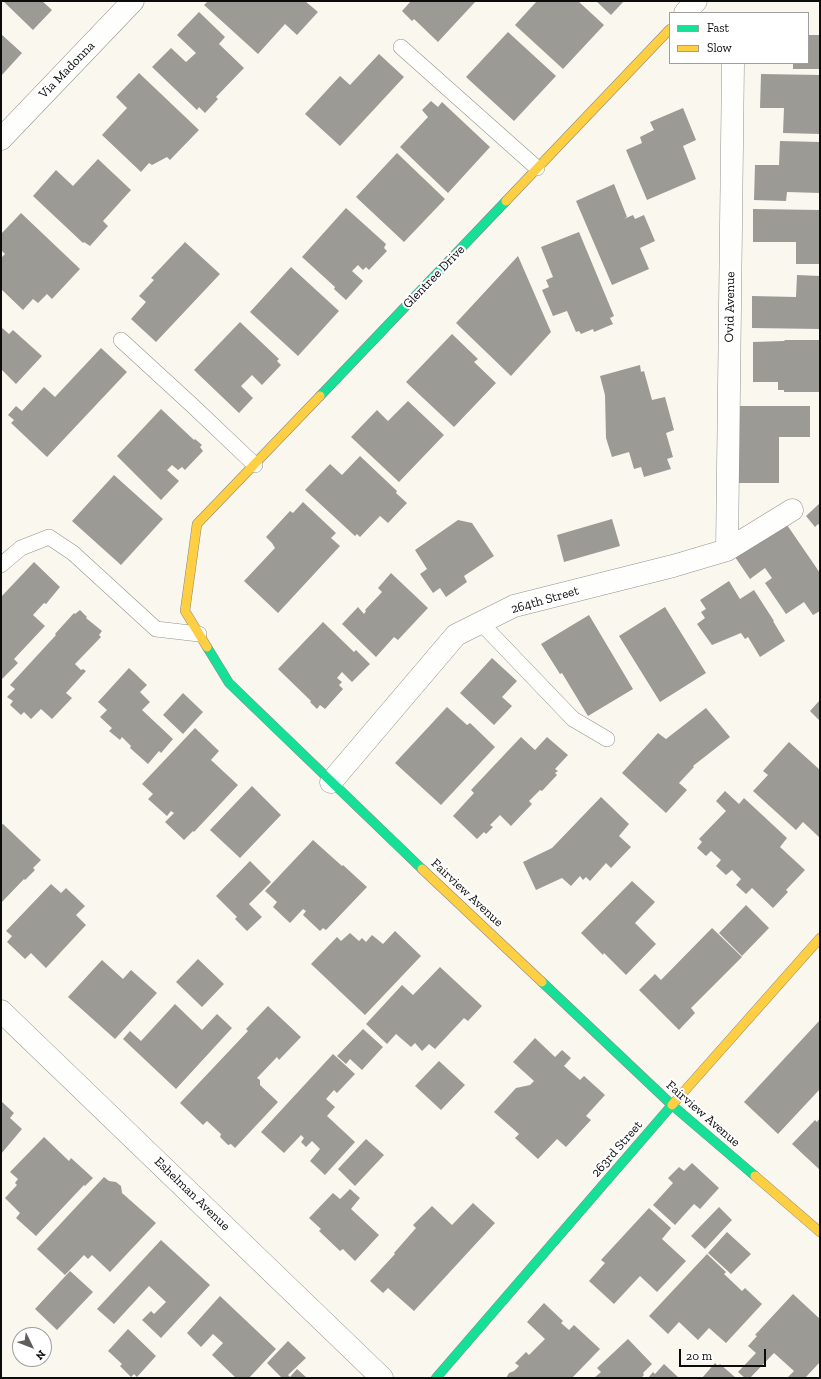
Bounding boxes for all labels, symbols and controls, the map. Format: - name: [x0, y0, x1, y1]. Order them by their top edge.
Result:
- legend: [669, 12, 809, 64]
- text: Fast: [707, 21, 729, 35]
- street label: Via Madonna: [36, 38, 98, 102]
- text: Slow: [707, 41, 732, 55]
- street label: Glentree Drive: [400, 242, 468, 312]
- street label: Ovid Avenue: [722, 271, 738, 343]
- street label: 264th Street: [509, 583, 581, 617]
- street label: Fairview Avenue: [428, 856, 506, 930]
- street label: Fairview Avenue: [663, 1078, 743, 1150]
- street label: 263rd Street: [588, 1118, 646, 1180]
- street label: Eshelman Avenue: [151, 1154, 233, 1234]
- north arrow: [12, 1327, 52, 1367]
- scale bar: [681, 1341, 768, 1367]
- text: N: [33, 1347, 48, 1362]
- text: 20 m: [686, 1349, 712, 1363]

